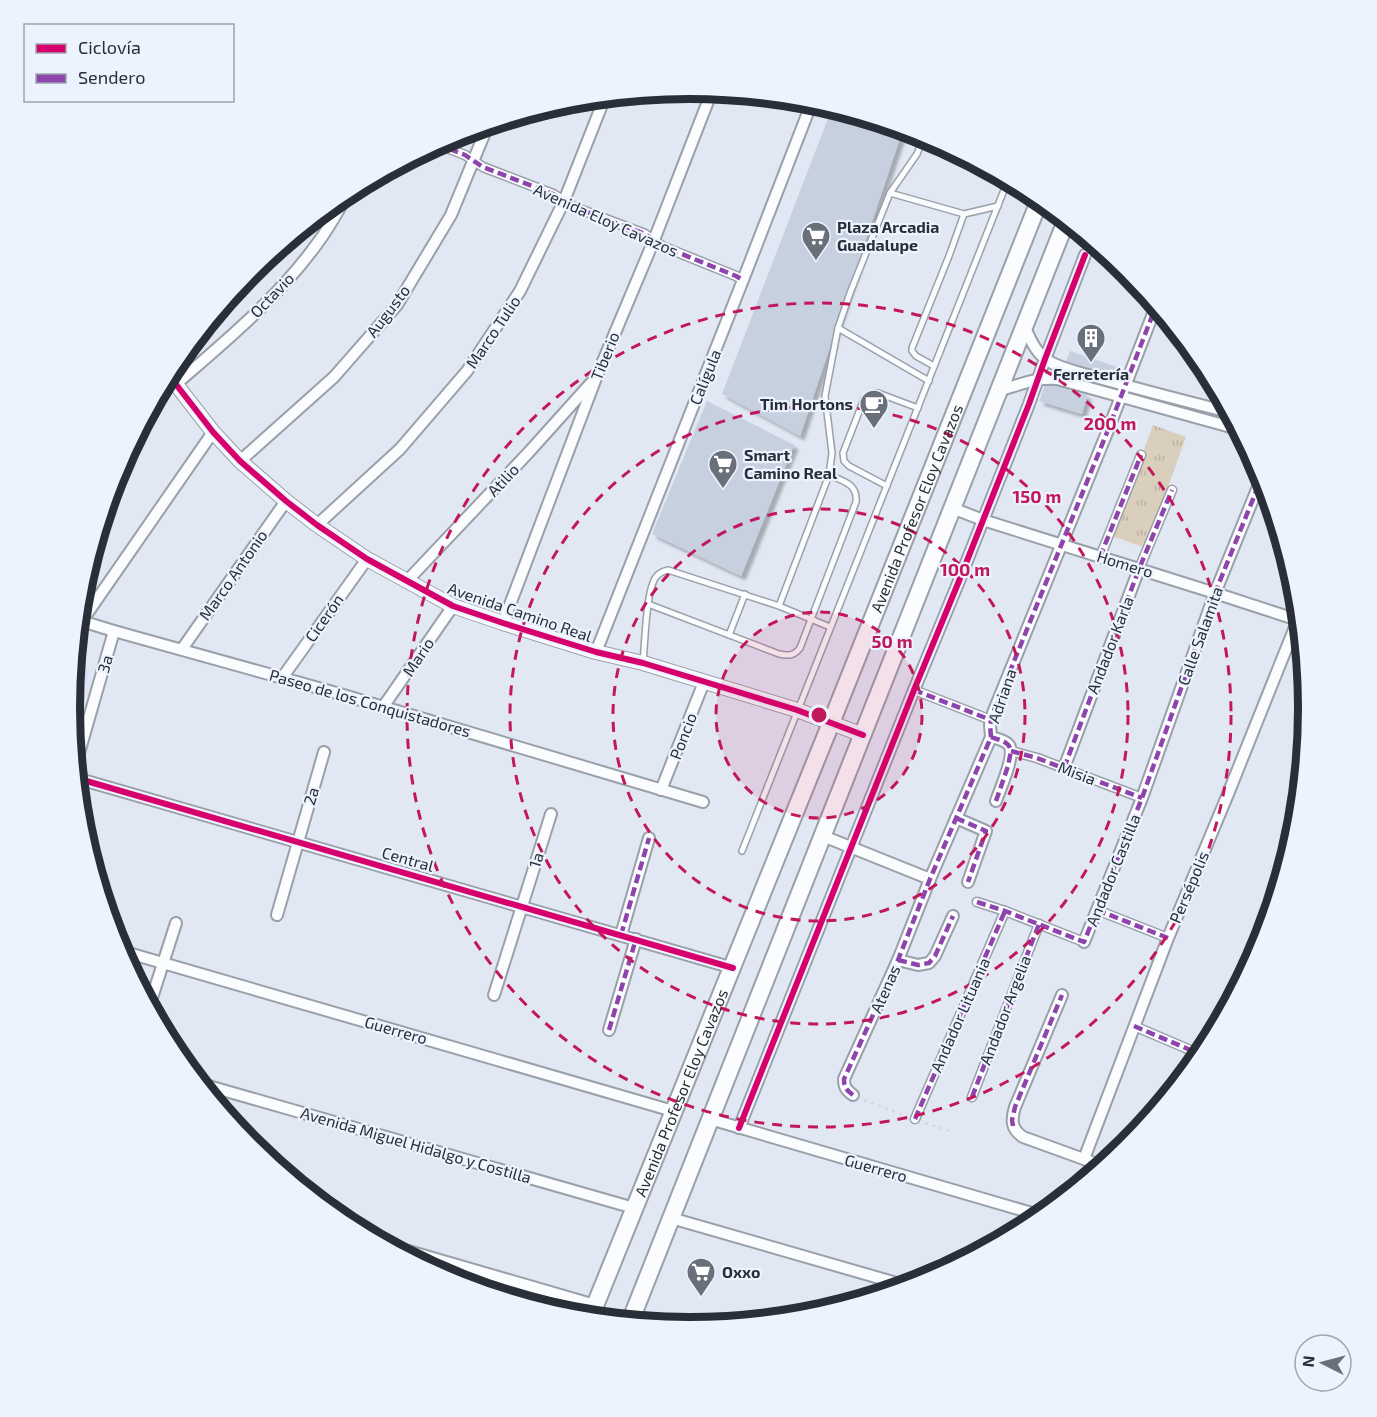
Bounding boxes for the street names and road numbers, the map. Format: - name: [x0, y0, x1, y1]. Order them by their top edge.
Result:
- street label: Avenida Eloy Cavazos: [531, 179, 681, 260]
- street label: Octavio: [246, 268, 298, 321]
- street label: Augusto: [362, 281, 413, 341]
- street label: Marco Tulio: [461, 292, 524, 372]
- street label: Tiberio: [586, 329, 623, 383]
- street label: Calígula: [685, 346, 724, 407]
- street label: Avenida Profesor Eloy Cavazos: [866, 401, 966, 615]
- street label: Atilio: [483, 459, 522, 500]
- street label: Marco Antonio: [194, 526, 271, 623]
- street label: Homero: [1095, 546, 1156, 581]
- street label: Avenida Camino Real: [446, 578, 595, 645]
- street label: Calle Salamita: [1173, 584, 1226, 688]
- street label: Cicerón: [300, 590, 347, 645]
- street label: Andador Karla: [1082, 593, 1137, 696]
- street label: Mario: [398, 634, 437, 680]
- street label: 3a: [93, 653, 116, 675]
- street label: Paseo de los Conquistadores: [267, 665, 473, 740]
- street label: Adriana: [983, 666, 1020, 726]
- street label: Poncio: [665, 710, 700, 762]
- street label: Misia: [1056, 757, 1099, 788]
- street label: 2a: [299, 785, 322, 807]
- street label: Andador Castilla: [1081, 811, 1144, 929]
- street label: Central: [380, 842, 436, 875]
- street label: Persépolis: [1165, 848, 1212, 926]
- street label: 1a: [524, 850, 547, 870]
- street label: Andador Argelia: [975, 952, 1034, 1067]
- street label: Andador Lituania: [926, 955, 993, 1075]
- street label: Atenas: [866, 962, 904, 1016]
- street label: Avenida Profesor Eloy Cavazos: [630, 986, 731, 1199]
- street label: Guerrero: [363, 1012, 430, 1048]
- street label: Avenida Miguel Hidalgo y Costilla: [299, 1102, 534, 1187]
- street label: Guerrero: [843, 1150, 910, 1186]

